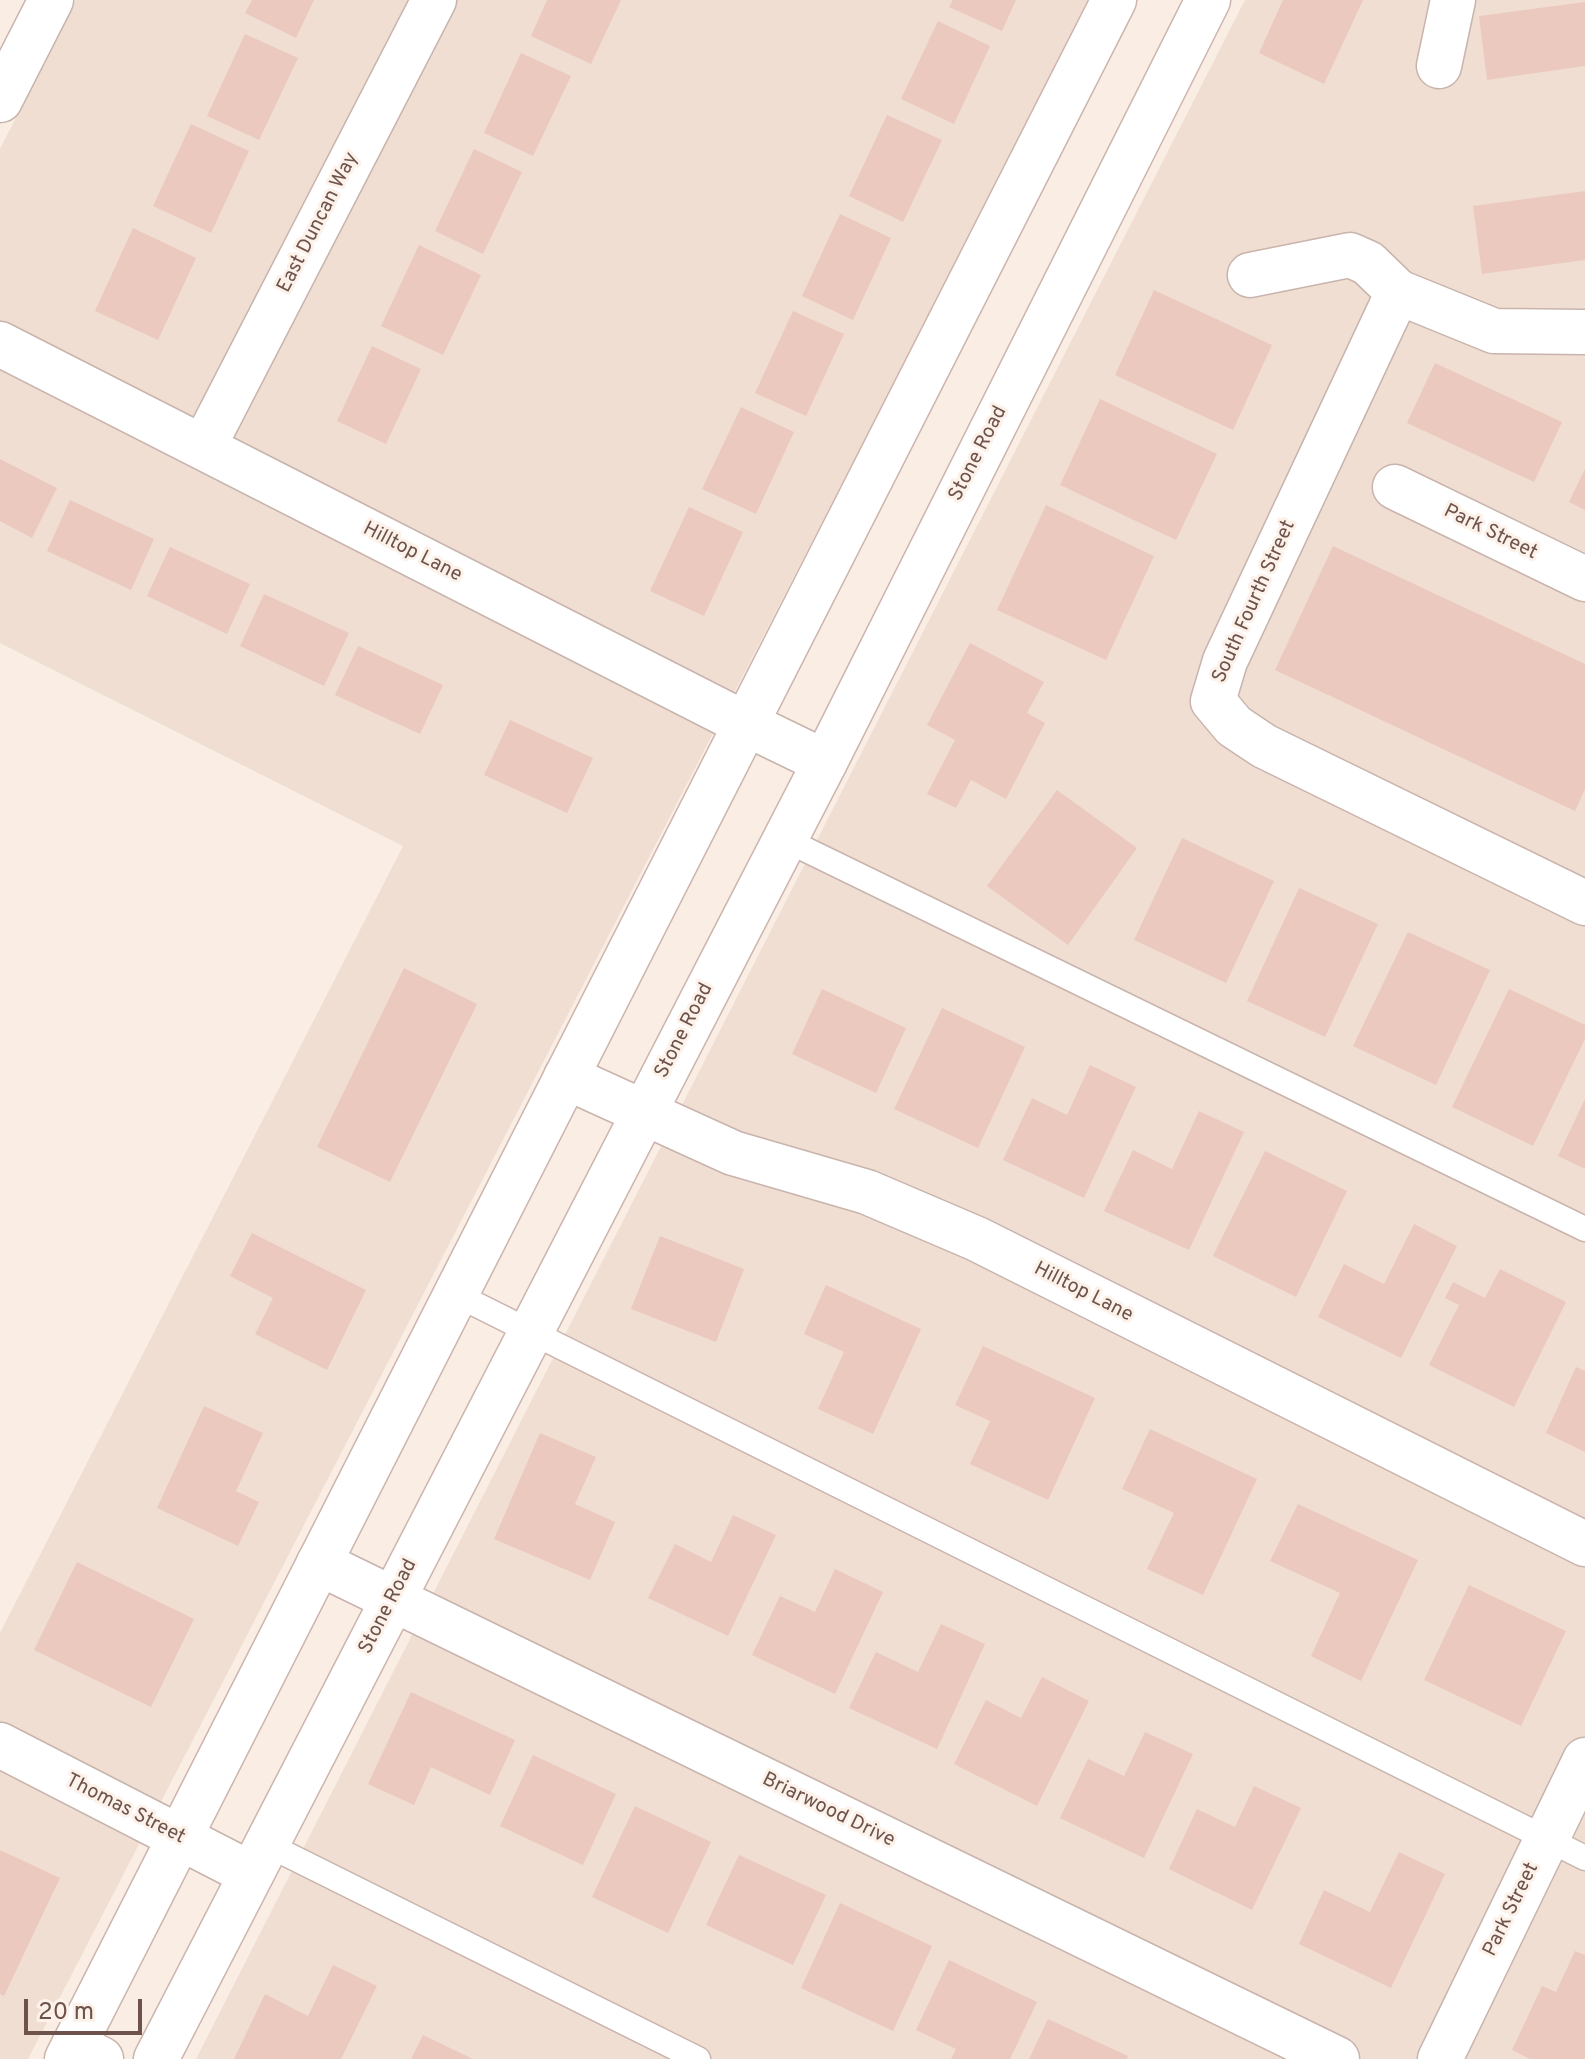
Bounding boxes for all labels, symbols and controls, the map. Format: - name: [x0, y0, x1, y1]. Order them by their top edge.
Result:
- street label: East Duncan Way: [273, 149, 365, 297]
- street label: Stone Road: [945, 402, 1013, 506]
- street label: Park Street: [1439, 500, 1541, 566]
- street label: South Fourth Street: [1208, 517, 1302, 687]
- street label: Hilltop Lane: [358, 518, 466, 588]
- street label: Stone Road: [651, 979, 719, 1083]
- street label: Hilltop Lane: [1029, 1258, 1137, 1328]
- street label: Stone Road: [355, 1555, 423, 1659]
- street label: Briarwood Drive: [758, 1768, 898, 1854]
- street label: Thomas Street: [61, 1770, 189, 1850]
- street label: Park Street: [1479, 1859, 1545, 1961]
- scale bar: [28, 1983, 146, 2033]
- text: 20 m: [38, 1998, 94, 2028]

